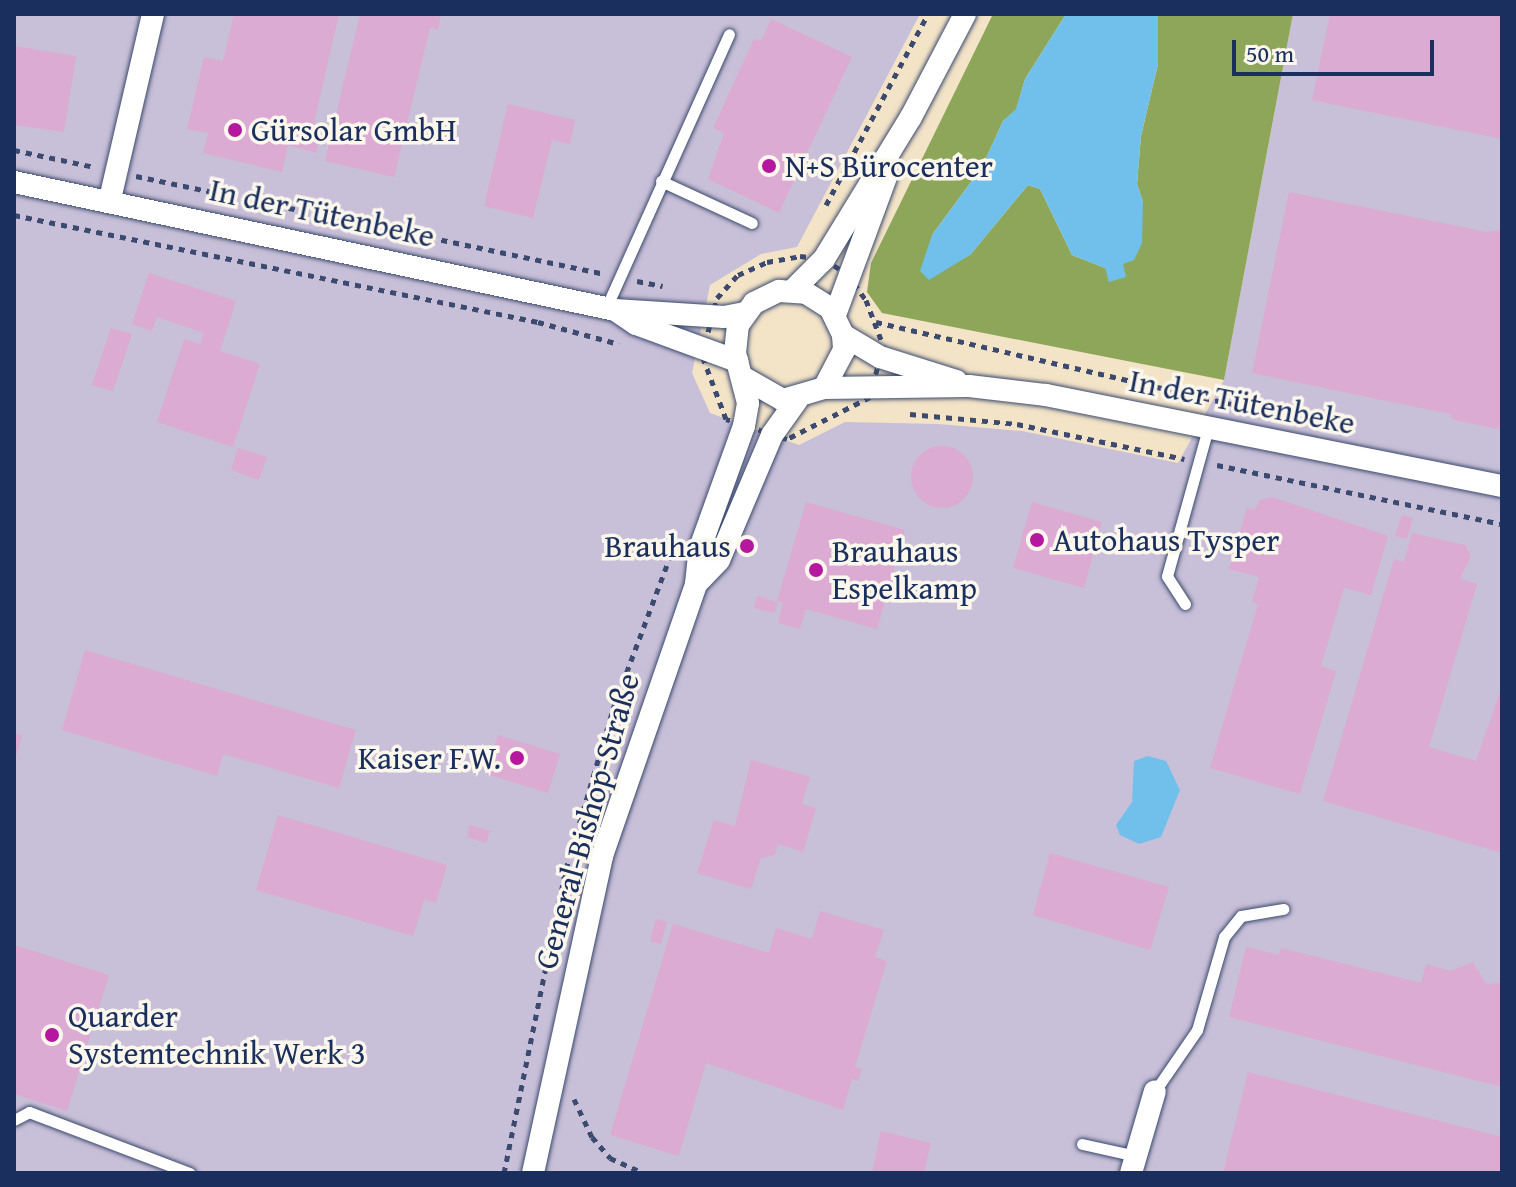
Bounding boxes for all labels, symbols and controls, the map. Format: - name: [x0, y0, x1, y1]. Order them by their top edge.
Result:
- scale bar: [1236, 24, 1438, 74]
- text: 50 m: [1246, 36, 1294, 71]
- place label: Gürsolar GmbH: [251, 111, 457, 149]
- marker: Gürsolar GmbH: [226, 121, 244, 139]
- place label: N+S Bürocenter: [785, 147, 993, 185]
- marker: N+S Bürocenter: [760, 157, 778, 175]
- street label: In der Tütenbeke: [206, 170, 438, 256]
- street label: In der Tütenbeke: [1126, 361, 1358, 443]
- place label: Autohaus Tysper: [1053, 521, 1280, 559]
- place label: Brauhaus: [604, 527, 731, 565]
- marker: Autohaus Tysper: [1028, 531, 1046, 549]
- place label: Brauhaus Espelkamp: [832, 533, 977, 608]
- marker: Brauhaus: [738, 537, 756, 555]
- marker: Brauhaus Espelkamp: [807, 561, 825, 579]
- street label: General-Bishop-Straße: [526, 669, 648, 973]
- place label: Kaiser F.W.: [358, 739, 501, 777]
- marker: Kaiser F.W.: [508, 749, 526, 767]
- place label: Quarder Systemtechnik Werk 3: [68, 998, 366, 1073]
- marker: Quarder Systemtechnik Werk 3: [43, 1026, 61, 1044]

